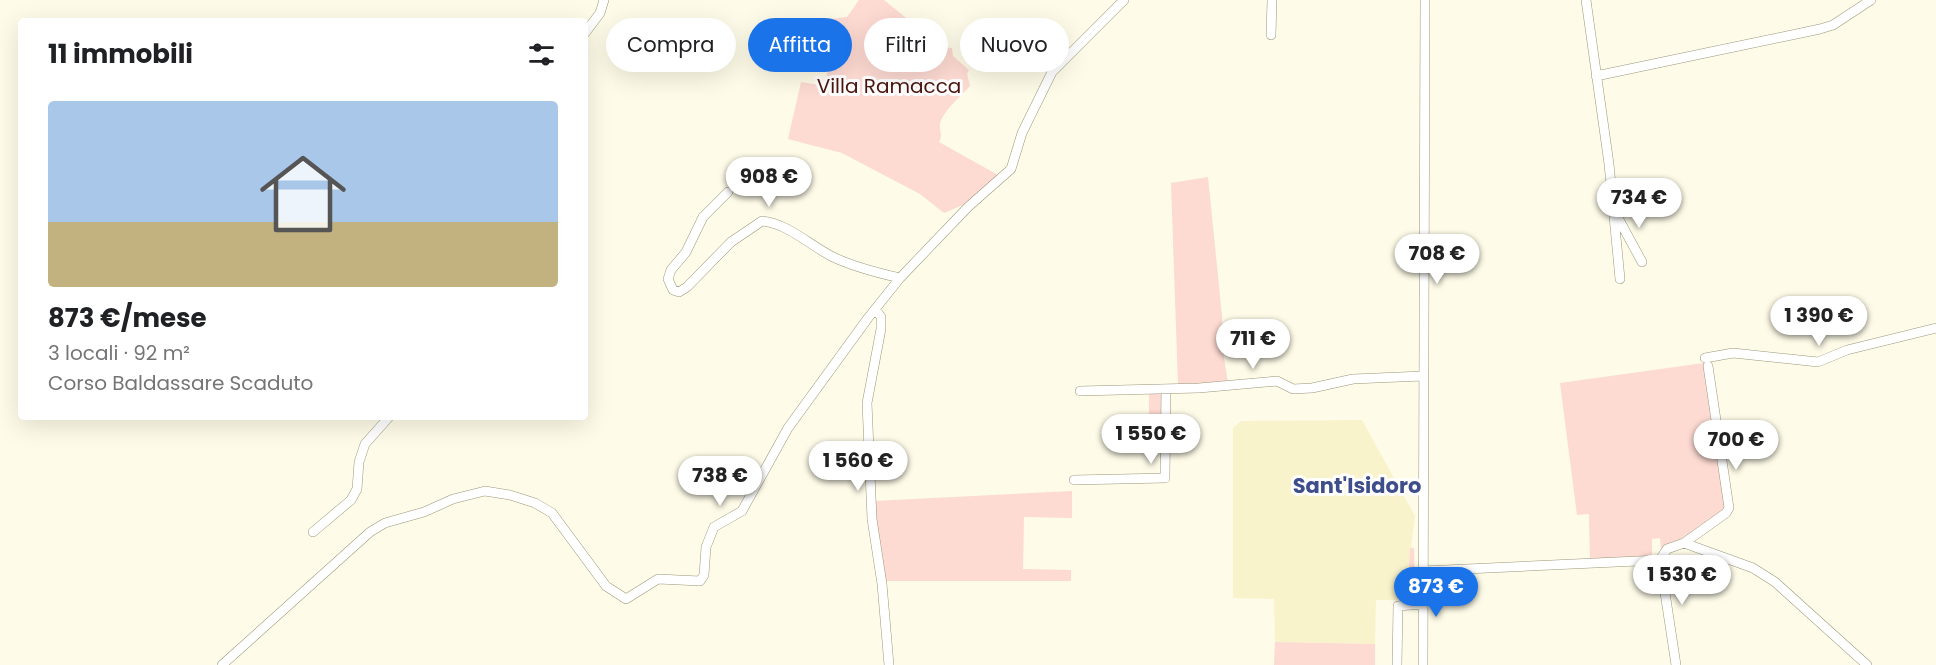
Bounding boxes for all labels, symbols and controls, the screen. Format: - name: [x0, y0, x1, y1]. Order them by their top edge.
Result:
- chip: Compra: [606, 18, 736, 72]
- chip: Affitta: [748, 18, 852, 72]
- chip: Filtri: [864, 18, 948, 72]
- chip: Nuovo: [960, 18, 1069, 72]
- text: 11 immobili: [48, 36, 193, 72]
- icon: filters: [525, 38, 558, 71]
- park label: Villa Ramacca: [817, 72, 961, 100]
- icon: home: [249, 140, 357, 248]
- pin: 908 €: [727, 157, 811, 208]
- text: 908 €: [740, 162, 798, 190]
- pin: 734 €: [1597, 178, 1681, 229]
- text: 734 €: [1611, 183, 1667, 211]
- pin: 708 €: [1395, 234, 1479, 285]
- text: 708 €: [1409, 239, 1465, 267]
- pin: 1 390 €: [1764, 296, 1874, 347]
- text: 873 €/mese: [48, 300, 207, 336]
- text: 1 390 €: [1784, 301, 1854, 329]
- pin: 711 €: [1211, 319, 1295, 370]
- text: 711 €: [1230, 324, 1276, 352]
- text: 3 locali · 92 m²: [48, 339, 190, 367]
- text: Corso Baldassare Scaduto: [48, 369, 313, 397]
- pin: 1 550 €: [1096, 414, 1206, 465]
- text: 1 550 €: [1116, 419, 1186, 447]
- pin: 700 €: [1694, 420, 1778, 471]
- text: 700 €: [1708, 425, 1764, 453]
- pin: 1 560 €: [803, 441, 913, 492]
- text: 1 560 €: [823, 446, 893, 474]
- pin: 738 €: [678, 456, 762, 507]
- text: 738 €: [692, 461, 748, 489]
- district label: Sant'Isidoro: [1293, 471, 1421, 500]
- pin: 1 530 €: [1627, 555, 1737, 606]
- text: 1 530 €: [1647, 560, 1717, 588]
- pin: 873 €: [1394, 567, 1478, 618]
- text: 873 €: [1408, 572, 1464, 600]

